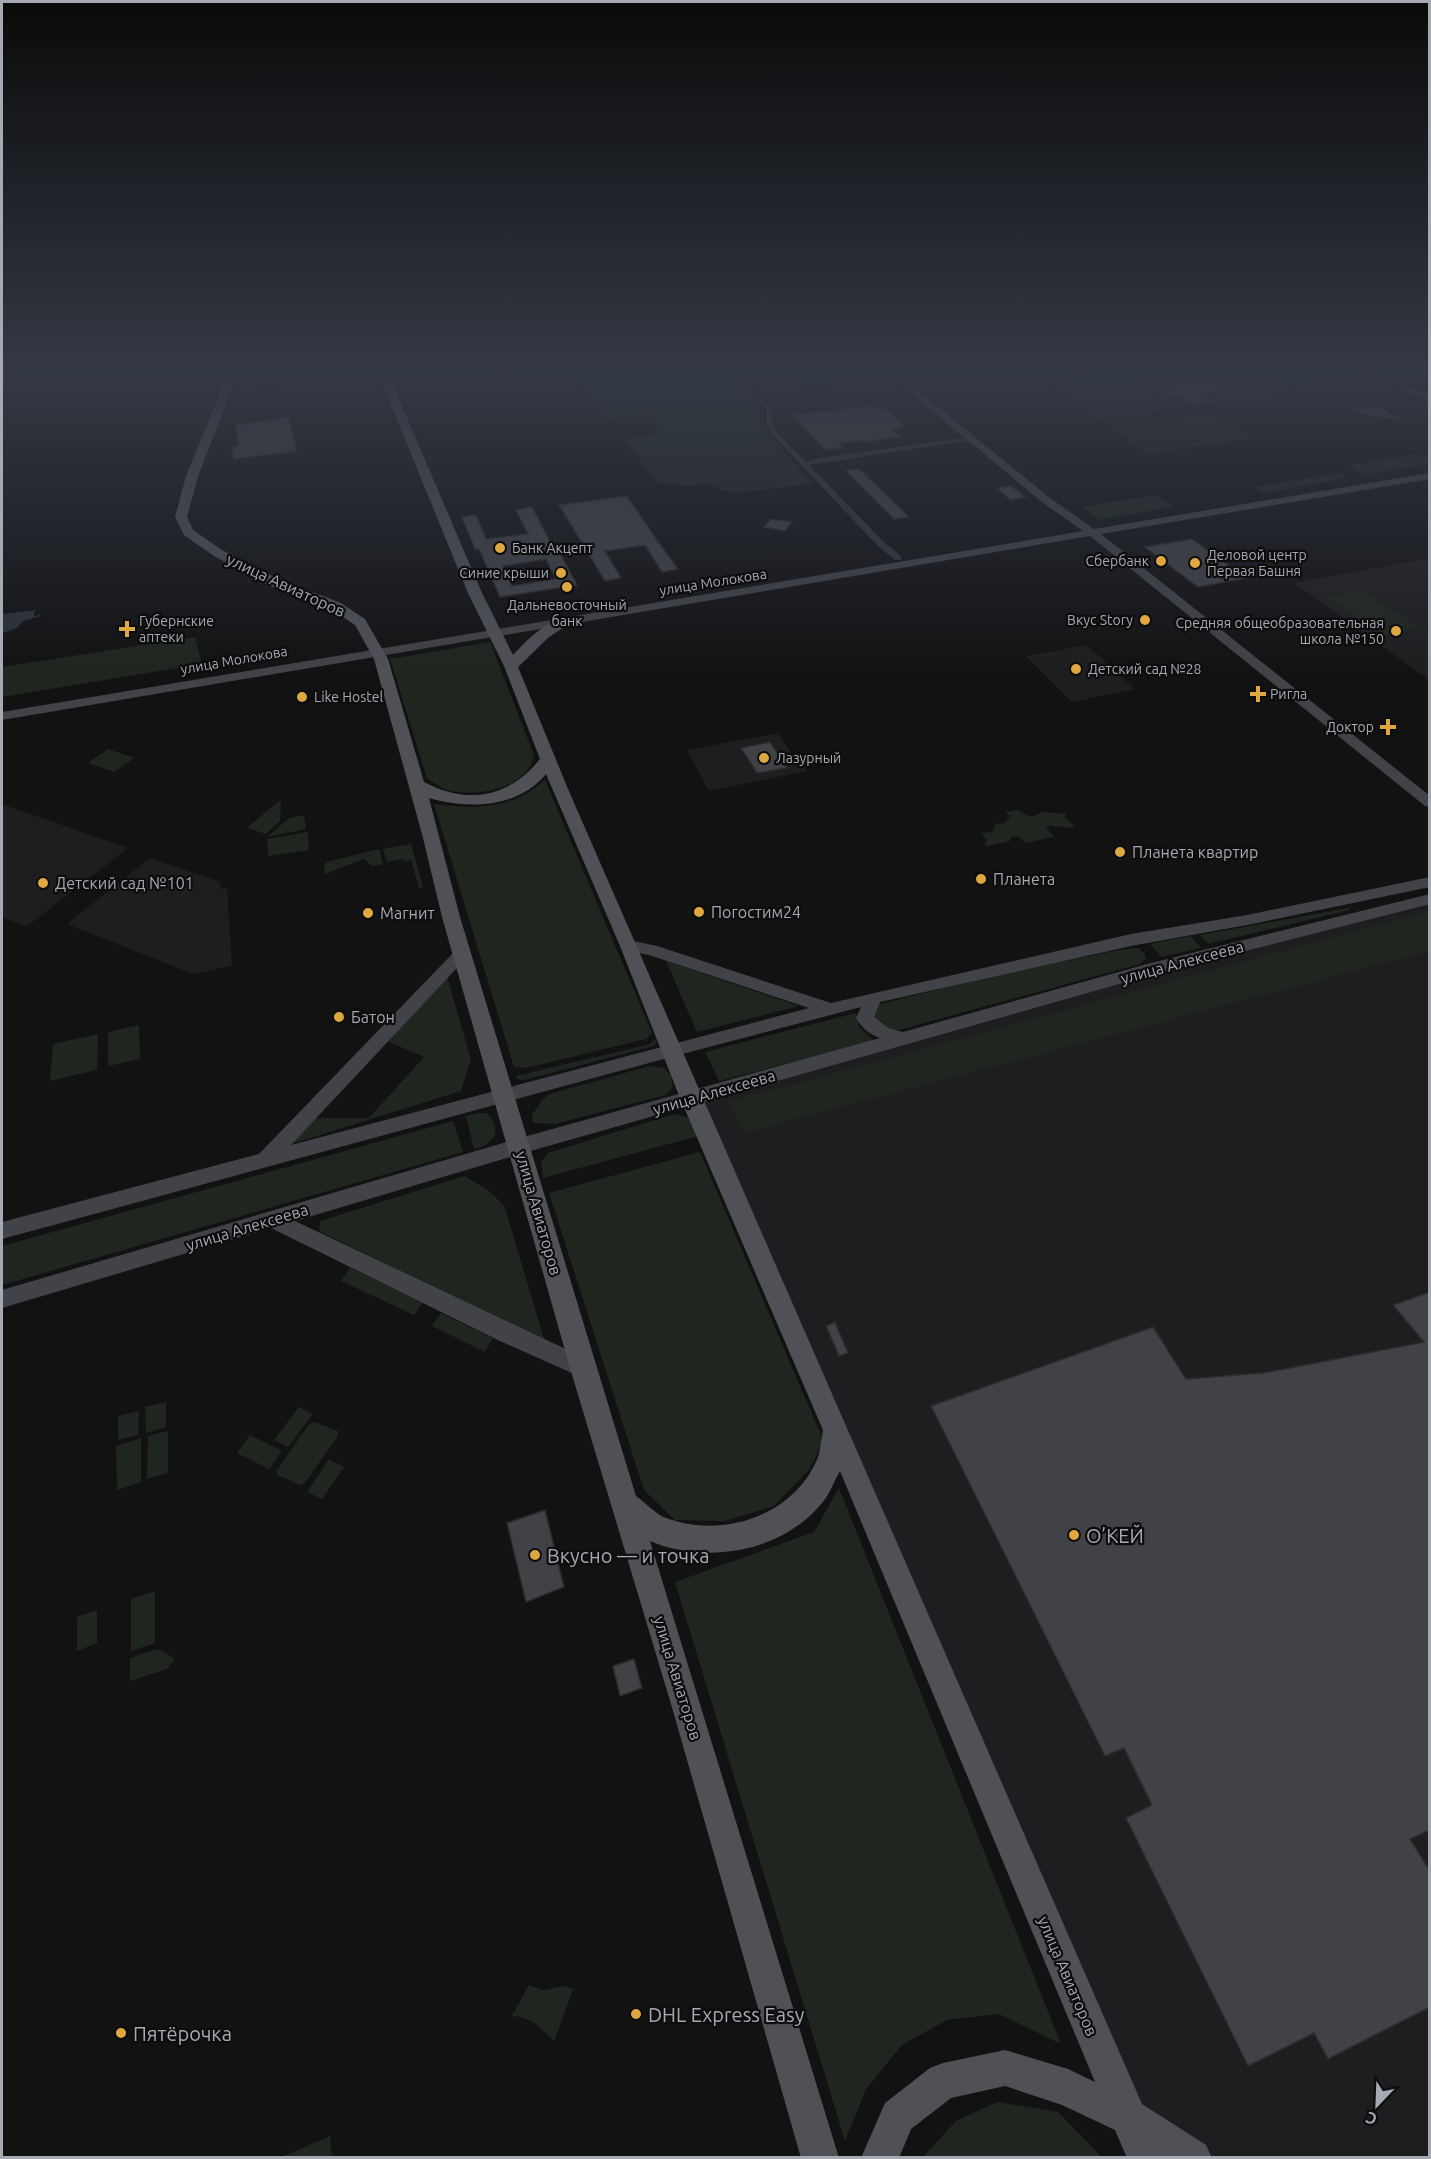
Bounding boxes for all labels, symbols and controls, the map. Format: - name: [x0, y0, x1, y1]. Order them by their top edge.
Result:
- place label: Банк Акцепт: [512, 540, 593, 556]
- marker: Банк Акцепт: [493, 541, 507, 555]
- place label: Деловой центр Первая Башня: [1207, 547, 1307, 579]
- street label: улица Авиаторов: [224, 550, 348, 620]
- place label: Сбербанк: [1086, 553, 1149, 569]
- marker: Сбербанк: [1154, 554, 1168, 568]
- marker: Деловой центр Первая Башня: [1188, 556, 1202, 570]
- place label: Синие крыши: [459, 565, 549, 581]
- marker: Синие крыши: [554, 566, 568, 580]
- street label: улица Молокова: [658, 566, 768, 598]
- marker: Дальневосточный банк: [560, 580, 574, 594]
- place label: Дальневосточный банк: [507, 597, 627, 629]
- place label: Вкус Story: [1067, 612, 1133, 628]
- place label: Губернские аптеки: [139, 613, 214, 645]
- marker: Вкус Story: [1138, 613, 1152, 627]
- place label: Средняя общеобразовательная школа №150: [1175, 615, 1384, 647]
- marker: Губернские аптеки: [120, 622, 134, 636]
- marker: Средняя общеобразовательная школа №150: [1389, 624, 1403, 638]
- street label: улица Молокова: [179, 643, 289, 677]
- place label: Детский сад №28: [1088, 661, 1202, 677]
- marker: Детский сад №28: [1069, 662, 1083, 676]
- place label: Ригла: [1270, 686, 1307, 702]
- marker: Ригла: [1251, 687, 1265, 701]
- place label: Like Hostel: [314, 689, 384, 705]
- marker: Like Hostel: [295, 690, 309, 704]
- marker: Доктор: [1379, 718, 1397, 736]
- place label: Доктор: [1326, 719, 1374, 735]
- place label: Лазурный: [776, 750, 841, 766]
- marker: Лазурный: [757, 751, 771, 765]
- place label: Планета квартир: [1132, 843, 1258, 861]
- marker: Планета квартир: [1113, 845, 1127, 859]
- place label: Планета: [993, 870, 1055, 888]
- marker: Планета: [974, 872, 988, 886]
- place label: Детский сад №101: [55, 874, 194, 892]
- marker: Детский сад №101: [36, 876, 50, 890]
- place label: Погостим24: [711, 903, 801, 921]
- place label: Магнит: [380, 904, 435, 922]
- marker: Погостим24: [692, 905, 706, 919]
- marker: Магнит: [361, 906, 375, 920]
- street label: улица Алексеева: [1119, 937, 1245, 987]
- place label: Батон: [351, 1008, 395, 1026]
- marker: Батон: [332, 1010, 346, 1024]
- street label: улица Алексеева: [651, 1066, 777, 1118]
- street label: улица Авиаторов: [513, 1149, 565, 1277]
- street label: улица Алексеева: [184, 1200, 310, 1254]
- place label: О’КЕЙ: [1086, 1524, 1144, 1547]
- marker: О’КЕЙ: [1067, 1528, 1081, 1542]
- place label: Вкусно — и точка: [547, 1544, 710, 1567]
- marker: Вкусно — и точка: [528, 1548, 542, 1562]
- street label: улица Авиаторов: [651, 1614, 705, 1742]
- street label: улица Авиаторов: [1035, 1913, 1101, 2039]
- place label: DHL Express Easy: [648, 2003, 805, 2026]
- marker: DHL Express Easy: [629, 2007, 643, 2021]
- place label: Пятёрочка: [133, 2022, 232, 2045]
- marker: Пятёрочка: [114, 2026, 128, 2040]
- north arrow: [1347, 2075, 1407, 2135]
- text: С: [1363, 2109, 1379, 2129]

